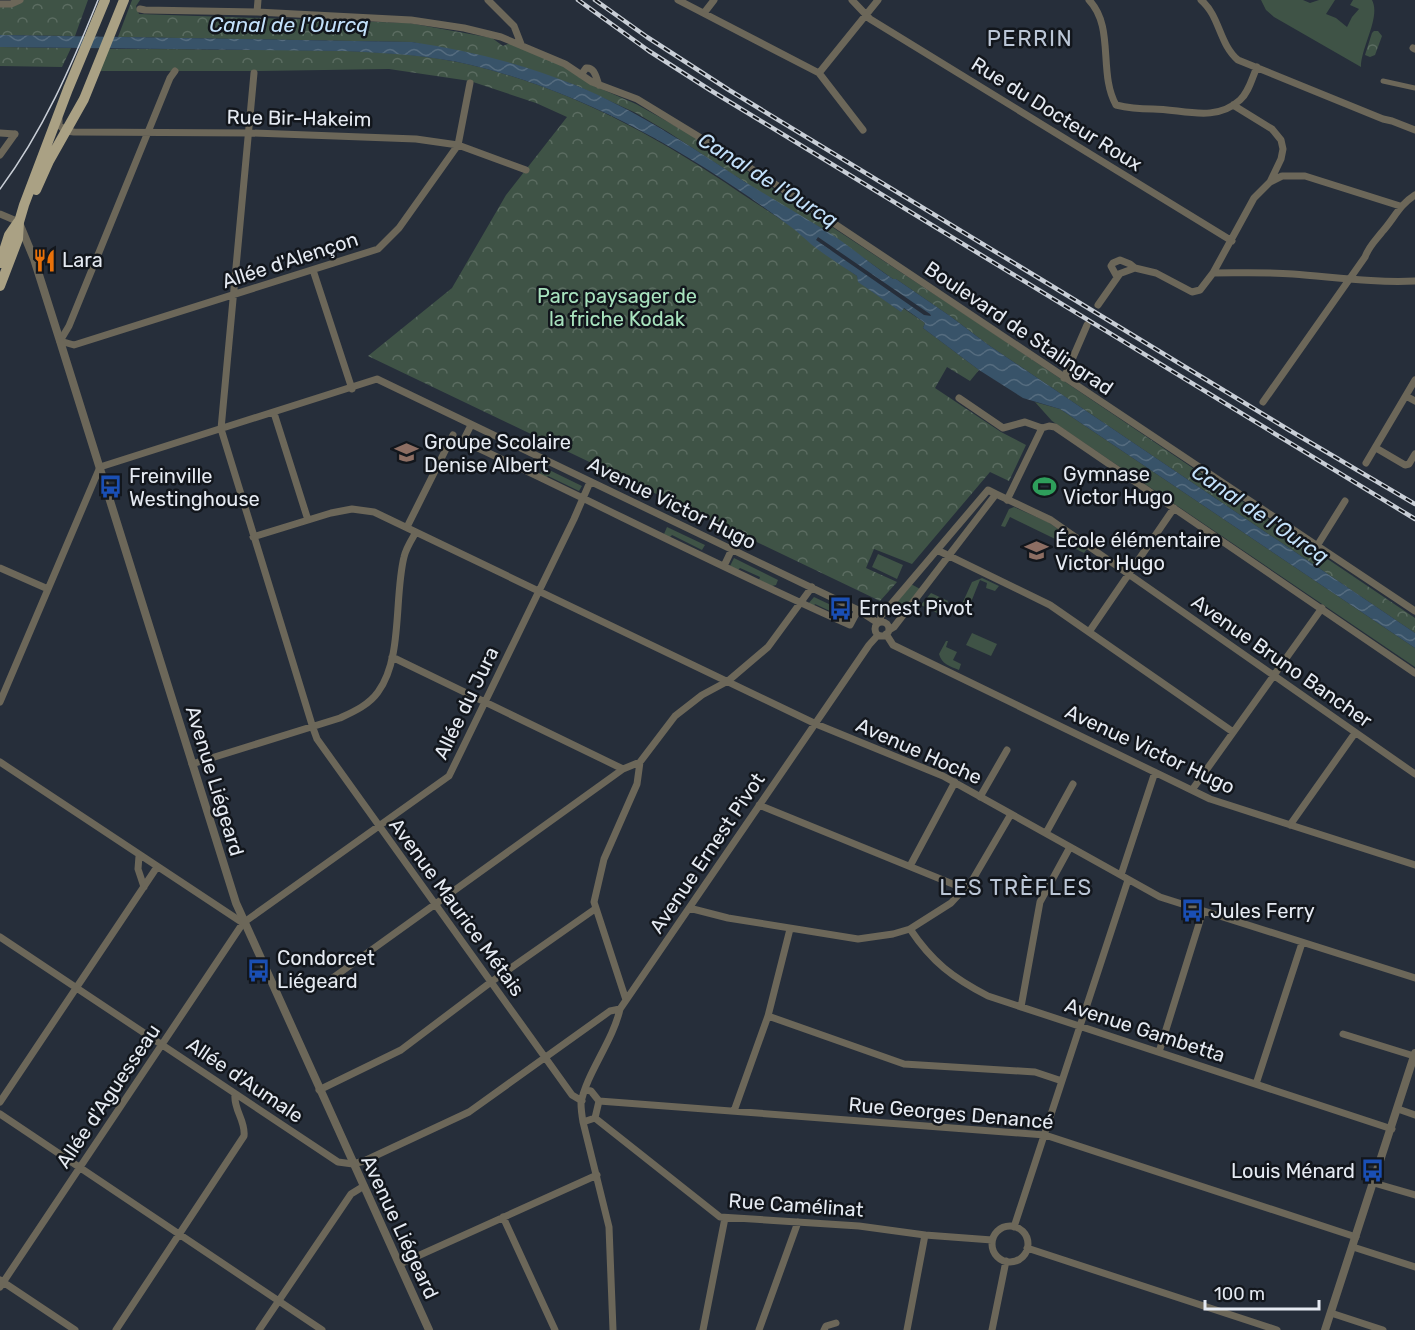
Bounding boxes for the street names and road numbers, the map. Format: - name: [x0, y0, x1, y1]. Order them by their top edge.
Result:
- street label: Rue du Docteur Roux: [967, 52, 1147, 176]
- street label: Rue Bir-Hakeim: [226, 105, 372, 131]
- street label: Allée d'Alençon: [219, 227, 361, 293]
- street label: Boulevard de Stalingrad: [920, 256, 1118, 400]
- street label: Avenue Victor Hugo: [584, 452, 760, 554]
- street label: Avenue Bruno Bancher: [1187, 590, 1377, 733]
- street label: Allée du Jura: [428, 643, 504, 763]
- street label: Avenue Victor Hugo: [1061, 699, 1239, 799]
- street label: Avenue Liégeard: [181, 703, 249, 859]
- street label: Avenue Hoche: [852, 713, 986, 789]
- street label: Avenue Ernest Pivot: [644, 768, 770, 938]
- street label: Avenue Maurice Métais: [384, 813, 530, 1001]
- street label: Avenue Gambetta: [1062, 993, 1228, 1067]
- street label: Allée d'Aguesseau: [51, 1019, 165, 1173]
- street label: Allée d'Aumale: [182, 1032, 308, 1128]
- street label: Rue Georges Denancé: [848, 1092, 1054, 1134]
- street label: Avenue Liégeard: [356, 1151, 444, 1303]
- street label: Rue Camélinat: [728, 1188, 864, 1222]

